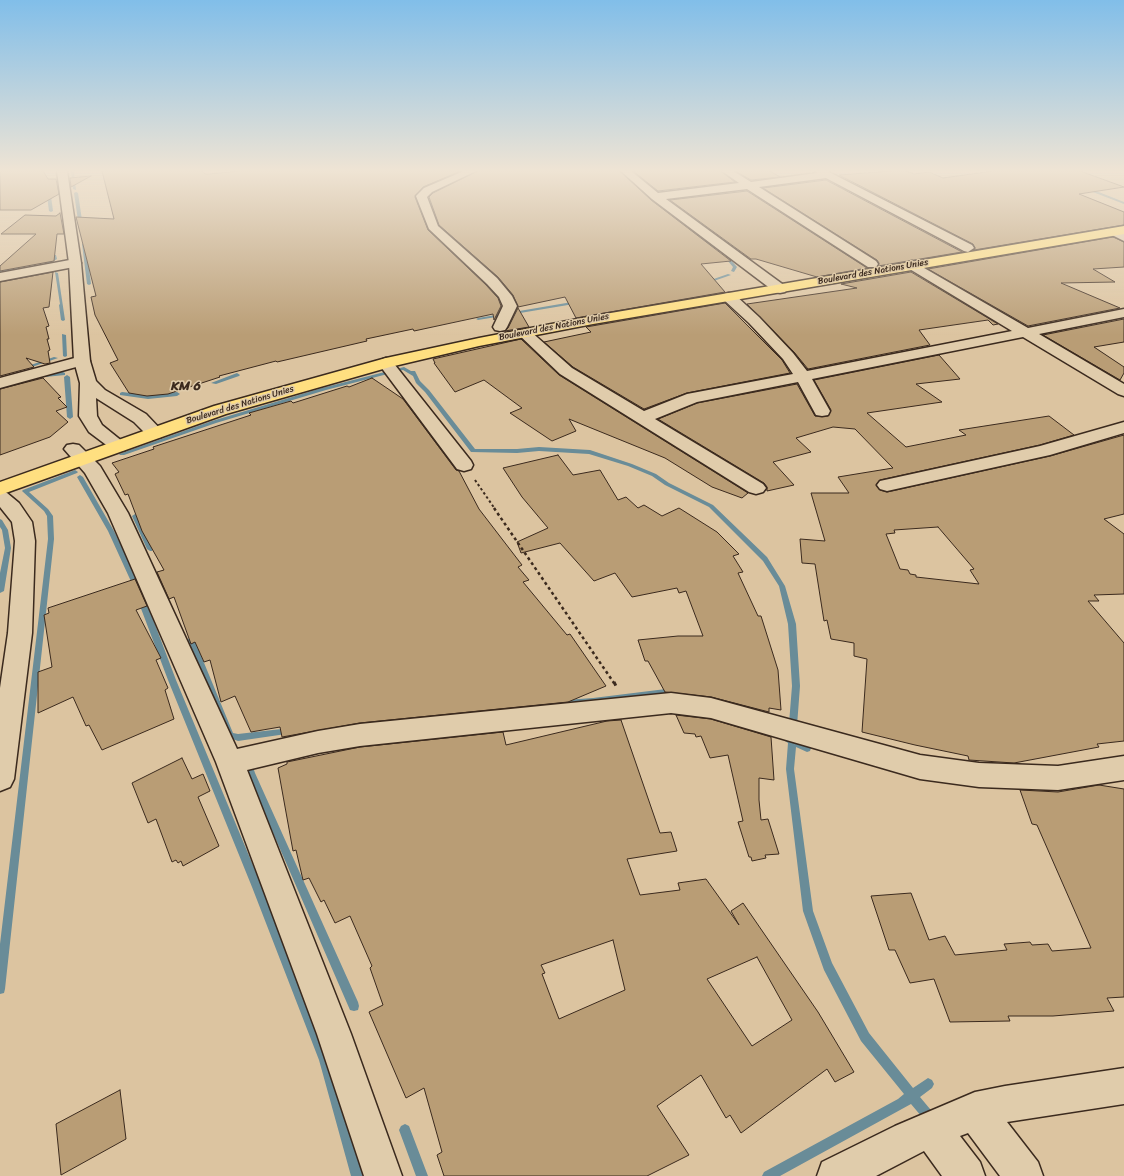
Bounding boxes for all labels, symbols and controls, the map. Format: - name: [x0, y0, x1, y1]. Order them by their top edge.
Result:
- street label: Boulevard des Nations Unies: [817, 257, 929, 287]
- street label: Boulevard des Nations Unies: [498, 311, 610, 343]
- district label: KM 6: [171, 379, 201, 395]
- street label: Boulevard des Nations Unies: [185, 383, 295, 427]

